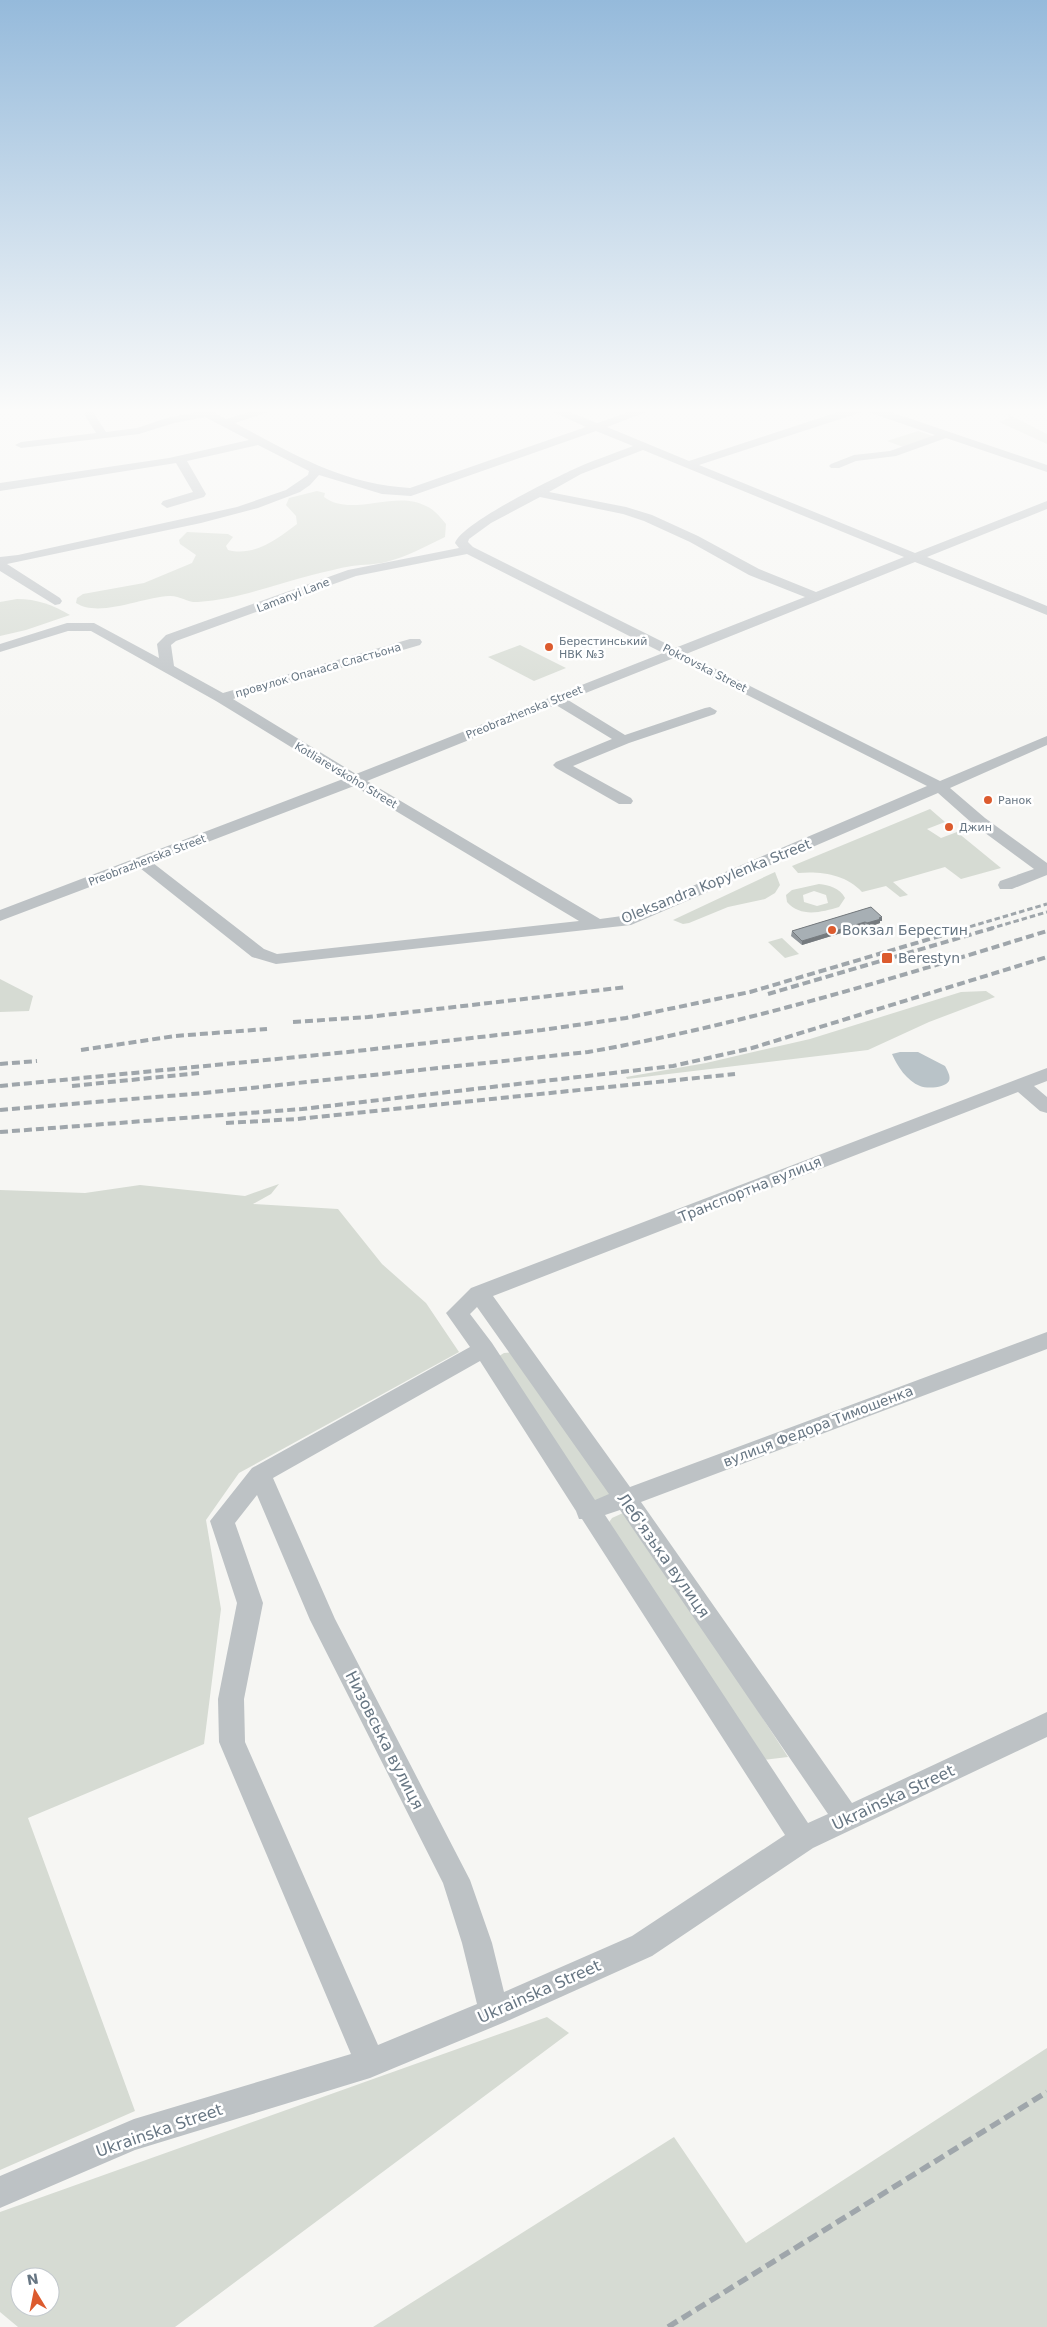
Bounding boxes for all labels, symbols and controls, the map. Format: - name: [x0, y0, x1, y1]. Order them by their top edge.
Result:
- street label: Lamanyi Lane: [255, 576, 332, 615]
- place label: Берестинський НВК №3: [559, 635, 647, 661]
- street label: провулок Опанаса Сластьона: [234, 641, 402, 700]
- marker: Берестинський НВК №3: [543, 641, 555, 653]
- street label: Pokrovska Street: [661, 642, 750, 696]
- street label: Preobrazhenska Street: [464, 683, 585, 742]
- street label: Kotliarevskoho Street: [292, 740, 400, 812]
- marker: Ранок: [982, 794, 994, 806]
- place label: Ранок: [998, 794, 1032, 807]
- marker: Джин: [943, 821, 955, 833]
- place label: Джин: [959, 821, 992, 834]
- street label: Preobrazhenska Street: [87, 832, 208, 889]
- street label: Oleksandra Kopylenka Street: [619, 835, 814, 926]
- place label: Вокзал Берестин: [842, 922, 968, 938]
- marker: Вокзал Берестин: [826, 924, 838, 936]
- place label: Berestyn: [898, 950, 960, 966]
- marker: Berestyn: [880, 951, 894, 965]
- street label: Транспортна вулиця: [675, 1153, 824, 1225]
- street label: вулиця Федора Тимошенка: [721, 1382, 915, 1470]
- street label: Леб'язька вулиця: [613, 1489, 714, 1621]
- street label: Низовська вулиця: [341, 1668, 428, 1813]
- street label: Ukrainska Street: [829, 1761, 957, 1834]
- street label: Ukrainska Street: [475, 1956, 604, 2027]
- street label: Ukrainska Street: [93, 2100, 225, 2161]
- north arrow: [10, 2267, 60, 2317]
- text: N: [26, 2270, 40, 2288]

